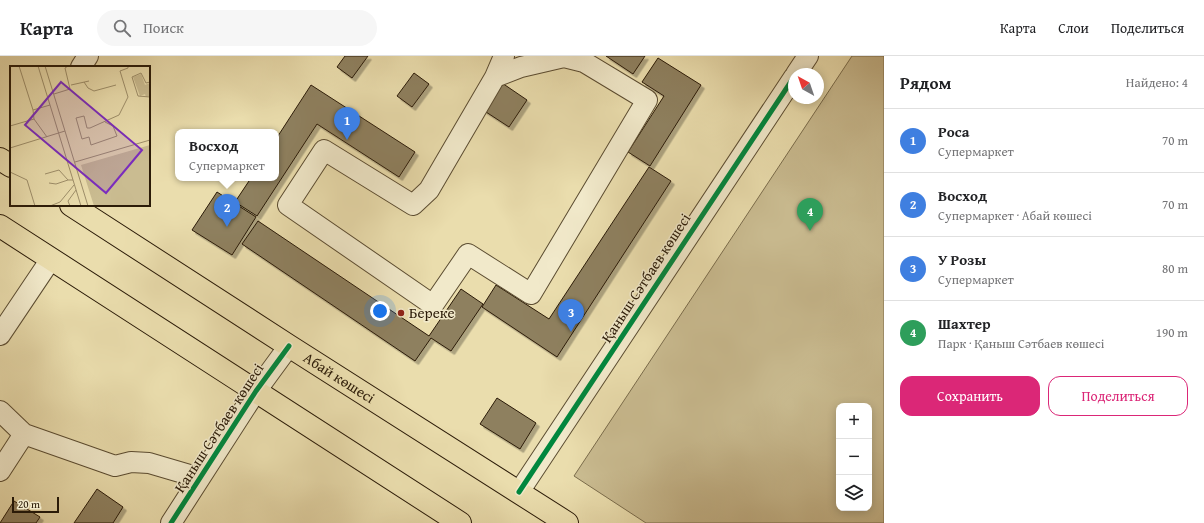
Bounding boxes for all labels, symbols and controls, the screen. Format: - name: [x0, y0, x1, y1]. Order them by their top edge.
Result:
- search box: [97, 10, 377, 46]
- text: Карта: [20, 14, 73, 42]
- icon: search: [111, 17, 133, 39]
- text: Поиск: [143, 17, 184, 38]
- text: Карта: [1000, 18, 1036, 38]
- text: Слои: [1058, 18, 1089, 38]
- text: Поделиться: [1111, 18, 1184, 38]
- inset map: [10, 66, 150, 206]
- north arrow: [788, 68, 824, 104]
- text: Рядом: [900, 70, 951, 95]
- text: Найдено: 4: [1126, 73, 1188, 92]
- pin: 1: [334, 107, 360, 140]
- text: Роса: [938, 121, 969, 142]
- popup: [175, 129, 279, 181]
- text: 1: [910, 131, 916, 150]
- text: 70 m: [1162, 131, 1188, 150]
- text: Восход: [189, 135, 238, 156]
- text: Супермаркет: [938, 142, 1014, 161]
- text: Супермаркет: [189, 156, 265, 175]
- text: Восход: [938, 185, 987, 206]
- pin: 2: [214, 194, 240, 227]
- text: 2: [910, 195, 916, 214]
- text: 70 m: [1162, 195, 1188, 214]
- pin: 4: [797, 198, 823, 231]
- text: Супермаркет · Абай көшесі: [938, 206, 1092, 225]
- street label: Қаныш Сәтбаев көшесі: [596, 209, 695, 346]
- text: У Розы: [938, 249, 986, 270]
- text: 3: [910, 259, 916, 278]
- text: 80 m: [1162, 259, 1188, 278]
- text: Супермаркет: [938, 270, 1014, 289]
- pin: 3: [558, 299, 584, 332]
- your location: [370, 301, 390, 321]
- place label: Береке: [409, 302, 455, 323]
- marker: Береке: [396, 308, 406, 318]
- text: Шахтер: [938, 313, 991, 334]
- text: 4: [910, 323, 916, 342]
- text: 190 m: [1156, 323, 1188, 342]
- text: Парк · Қаныш Сәтбаев көшесі: [938, 334, 1104, 353]
- street label: Абай көшесі: [300, 347, 379, 408]
- street label: Қаныш Сәтбаев көшесі: [169, 359, 268, 496]
- button: Сохранить: [900, 376, 1040, 416]
- button: Поделиться: [1048, 376, 1188, 416]
- map controls: [836, 403, 872, 511]
- button: +: [836, 403, 872, 439]
- button: −: [836, 439, 872, 475]
- button: layers: [836, 475, 872, 511]
- scale bar: [12, 495, 59, 514]
- text: 20 m: [18, 496, 40, 512]

